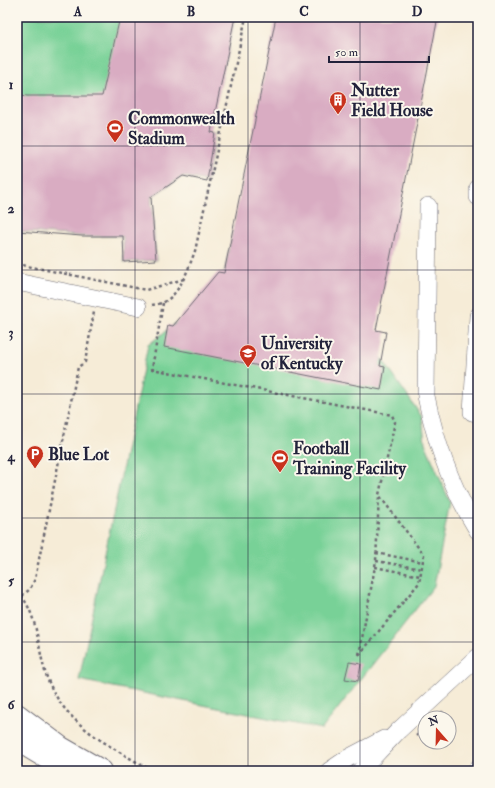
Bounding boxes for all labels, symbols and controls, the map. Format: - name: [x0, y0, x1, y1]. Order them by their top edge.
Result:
- text: A: [73, 4, 83, 20]
- text: B: [187, 4, 195, 20]
- text: C: [299, 4, 309, 20]
- text: D: [412, 4, 423, 20]
- scale bar: [329, 38, 429, 64]
- text: 50 m: [335, 45, 359, 60]
- text: 1: [9, 77, 14, 93]
- place label: Nutter Field House: [350, 80, 434, 121]
- building icon: Nutter Field House: [328, 90, 348, 115]
- place label: Commonwealth Stadium: [128, 108, 235, 149]
- sports icon: Commonwealth Stadium: [105, 118, 125, 143]
- text: 2: [8, 201, 15, 217]
- text: 3: [9, 325, 14, 341]
- place label: University of Kentucky: [261, 333, 343, 375]
- school or university icon: University of Kentucky: [238, 343, 258, 368]
- place label: Football Training Facility: [292, 438, 406, 480]
- parking icon: Blue Lot: [25, 444, 45, 469]
- place label: Blue Lot: [48, 444, 109, 465]
- sports icon: Football Training Facility: [270, 448, 290, 473]
- text: 4: [6, 449, 15, 465]
- text: 5: [8, 573, 14, 589]
- text: 6: [8, 697, 16, 713]
- north arrow: [417, 710, 457, 750]
- text: N: [426, 713, 442, 729]

